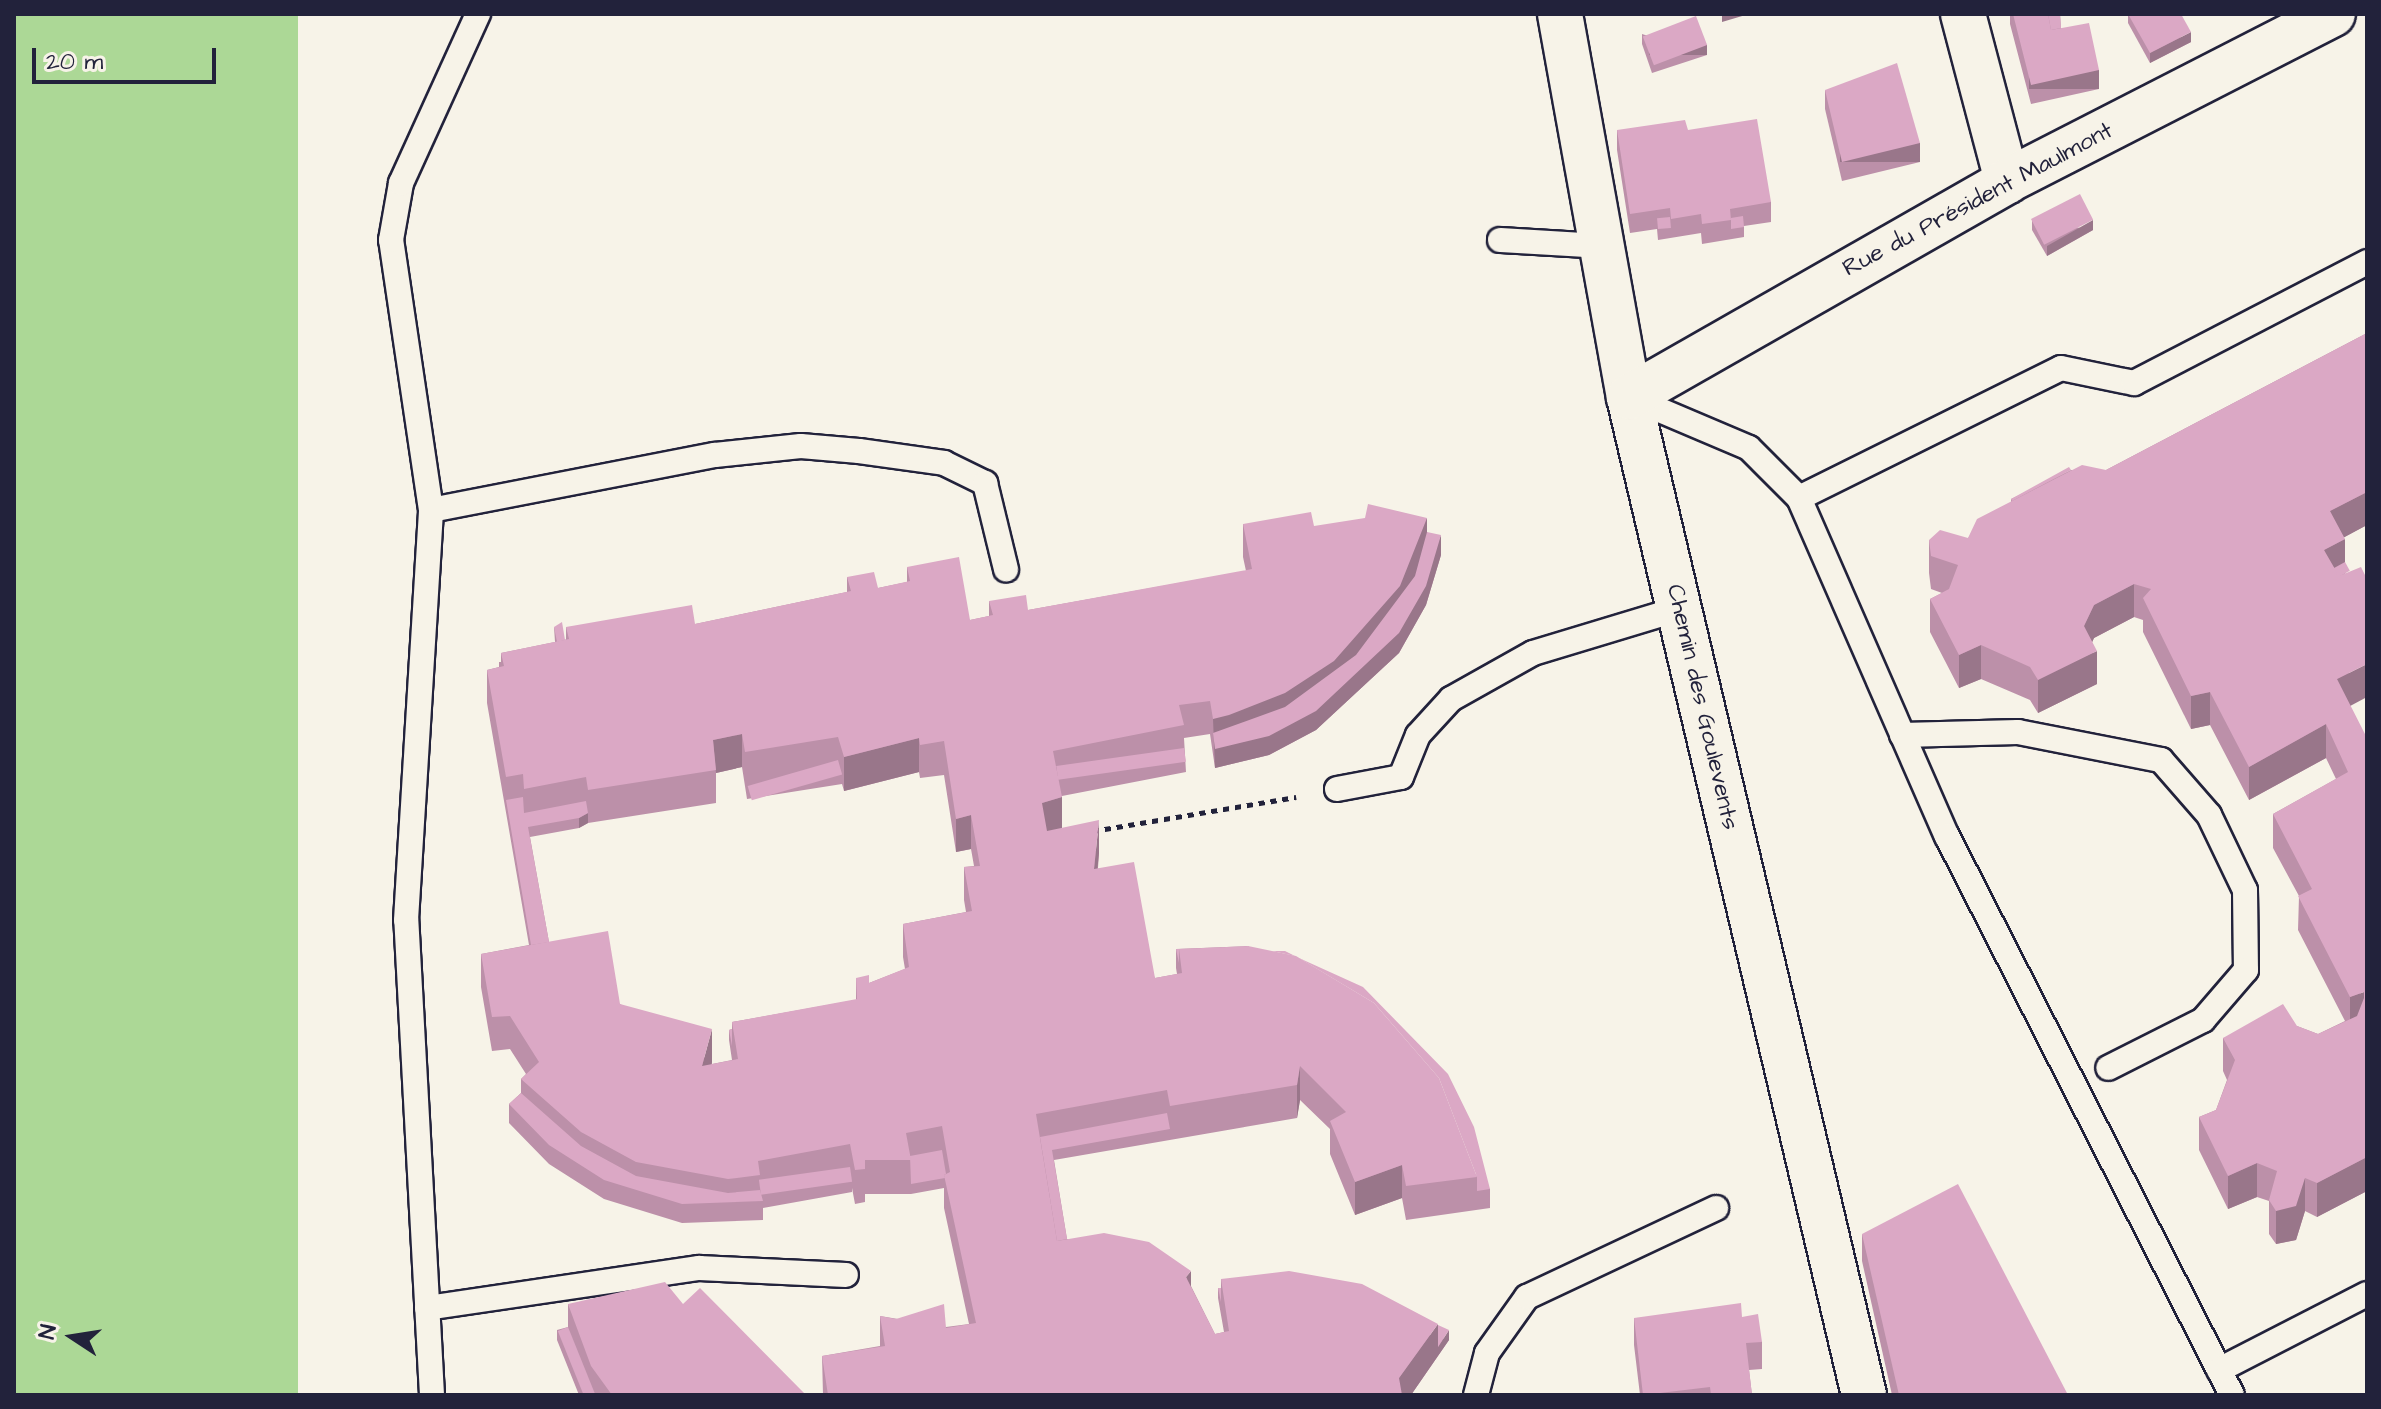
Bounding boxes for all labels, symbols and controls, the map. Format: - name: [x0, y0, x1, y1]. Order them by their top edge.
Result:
- scale bar: [36, 32, 220, 82]
- text: 20 m: [46, 45, 103, 79]
- street label: Rue du Président Maulmont: [1838, 116, 2118, 284]
- street label: Chemin des Goulevents: [1660, 581, 1744, 833]
- north arrow: [32, 1297, 112, 1377]
- text: N: [31, 1322, 65, 1342]

